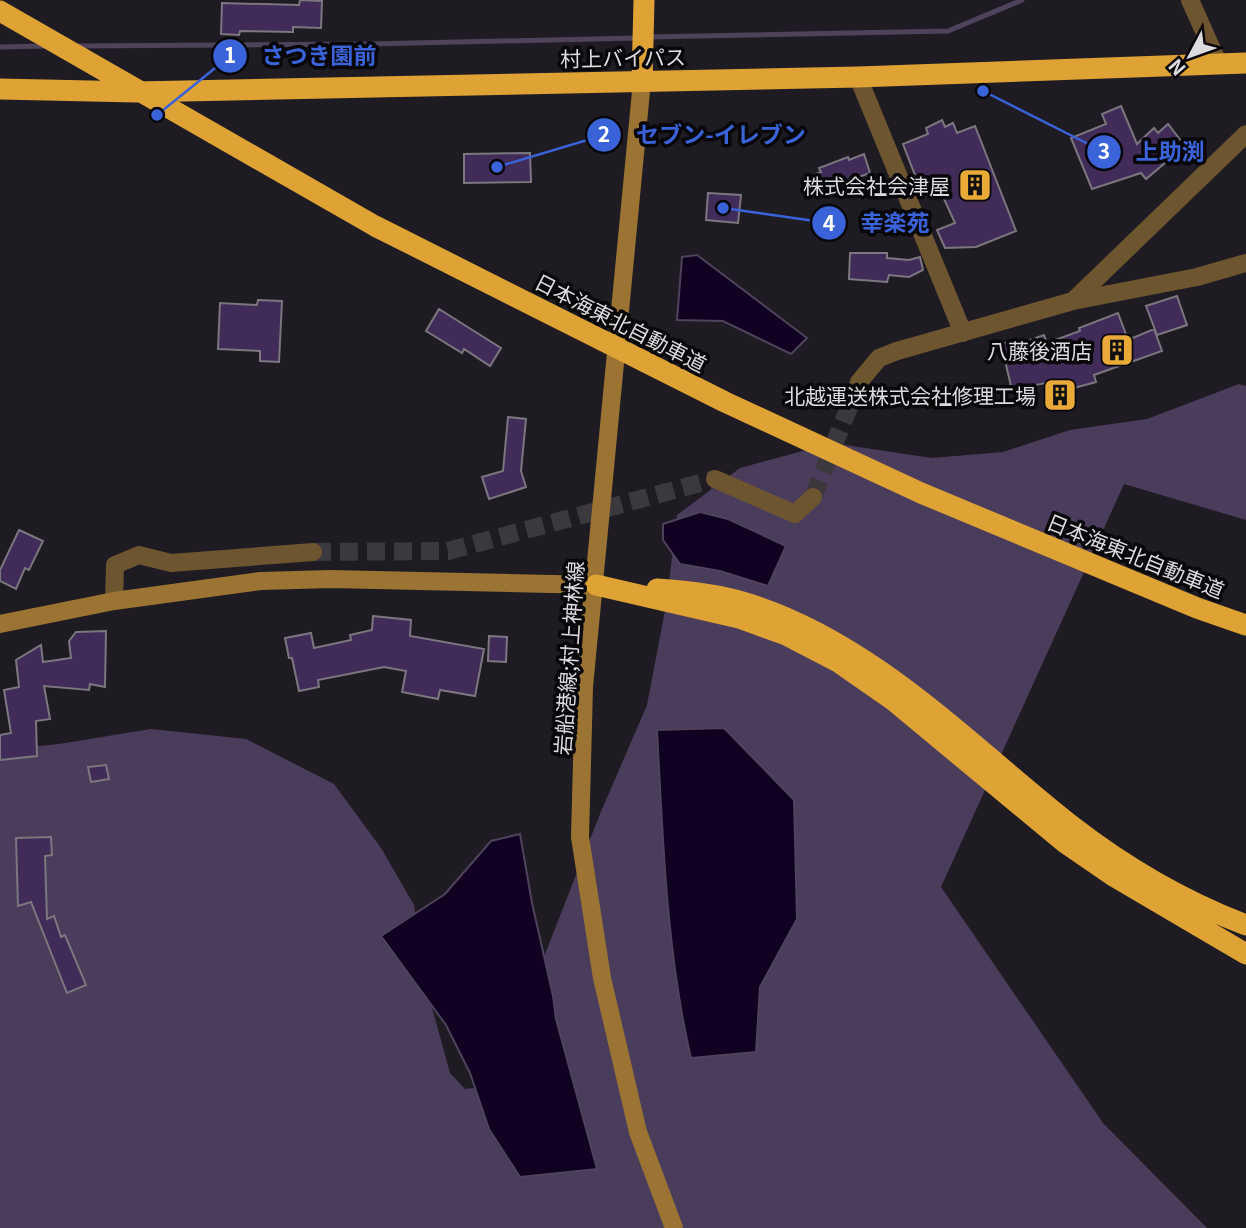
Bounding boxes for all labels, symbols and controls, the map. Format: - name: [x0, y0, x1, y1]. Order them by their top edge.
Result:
- north arrow: [1155, 21, 1225, 91]
- callout: さつき園前: [212, 34, 390, 78]
- text: さつき園前: [262, 37, 377, 71]
- text: 1: [224, 39, 236, 69]
- street label: 村上バイパス: [560, 41, 686, 73]
- text: N: [1161, 54, 1191, 82]
- callout: セブン-イレブン: [587, 113, 819, 157]
- text: セブン-イレブン: [636, 116, 806, 150]
- text: 2: [598, 118, 610, 148]
- callout: 上助渕: [1087, 130, 1219, 174]
- text: 上助渕: [1136, 133, 1205, 167]
- text: 3: [1098, 135, 1110, 165]
- building icon: 株式会社会津屋: [956, 166, 994, 204]
- place label: 株式会社会津屋: [803, 170, 950, 200]
- callout: 幸楽苑: [811, 201, 943, 245]
- text: 幸楽苑: [861, 204, 930, 238]
- text: 4: [823, 207, 835, 237]
- street label: 日本海東北自動車道: [530, 266, 712, 378]
- building icon: 八藤後酒店: [1098, 331, 1136, 369]
- place label: 八藤後酒店: [987, 335, 1092, 365]
- building icon: 北越運送株式会社修理工場: [1041, 376, 1079, 414]
- place label: 北越運送株式会社修理工場: [784, 380, 1036, 410]
- street label: 日本海東北自動車道: [1043, 506, 1229, 604]
- street label: 岩船港線;村上神林線: [546, 560, 590, 756]

